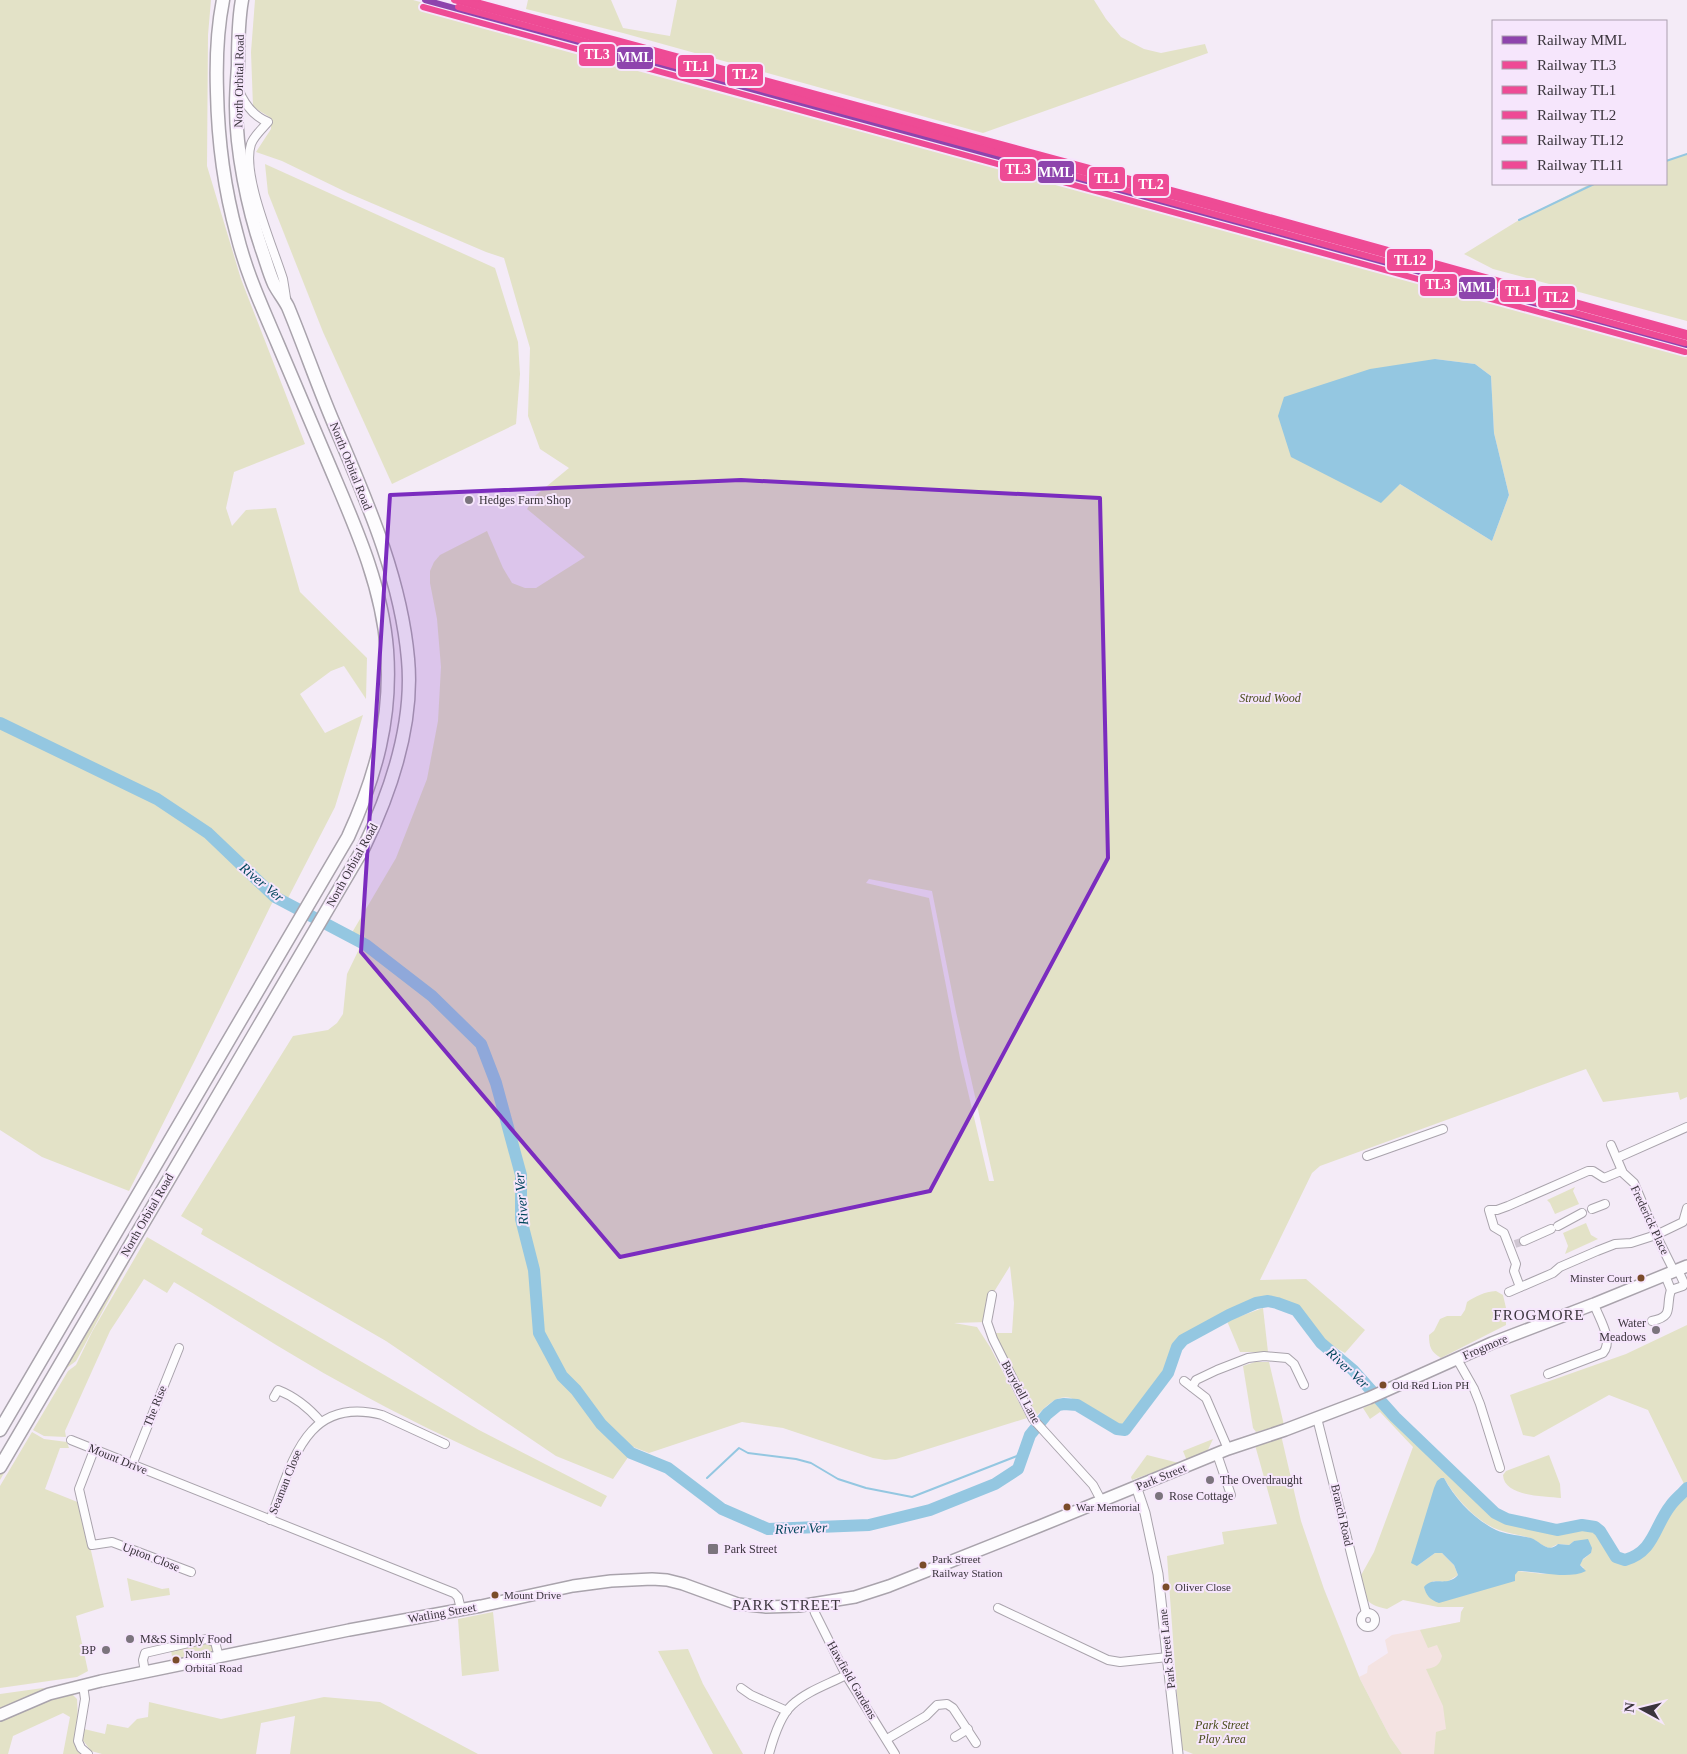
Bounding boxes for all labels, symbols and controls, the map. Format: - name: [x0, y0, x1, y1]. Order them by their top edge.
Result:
- legend: [1492, 20, 1667, 185]
- text: Railway MML: [1537, 32, 1627, 48]
- street label: North Orbital Road: [231, 34, 247, 128]
- line badge: TL3: [578, 43, 616, 67]
- line badge: MML: [616, 46, 654, 70]
- text: TL3: [584, 47, 610, 62]
- text: MML: [617, 50, 653, 65]
- line badge: TL1: [677, 54, 715, 78]
- text: Railway TL3: [1537, 57, 1616, 73]
- text: TL1: [683, 59, 709, 74]
- line badge: TL2: [726, 63, 764, 87]
- text: TL2: [732, 67, 758, 82]
- text: Railway TL1: [1537, 82, 1616, 98]
- text: Railway TL2: [1537, 107, 1616, 123]
- text: Railway TL12: [1537, 132, 1624, 148]
- text: Railway TL11: [1537, 157, 1623, 173]
- line badge: TL3: [999, 158, 1037, 182]
- line badge: MML: [1037, 160, 1075, 184]
- text: TL3: [1005, 162, 1031, 177]
- text: MML: [1038, 165, 1074, 180]
- line badge: TL1: [1088, 166, 1126, 190]
- text: TL1: [1094, 171, 1120, 186]
- line badge: TL2: [1132, 173, 1170, 197]
- text: TL2: [1138, 177, 1164, 192]
- line badge: TL12: [1386, 248, 1434, 272]
- text: TL12: [1394, 253, 1426, 268]
- line badge: TL3: [1419, 273, 1458, 297]
- line badge: MML: [1458, 276, 1496, 300]
- text: TL3: [1425, 277, 1451, 292]
- line badge: TL1: [1499, 279, 1537, 303]
- text: MML: [1459, 280, 1495, 295]
- text: TL1: [1505, 284, 1531, 299]
- line badge: TL2: [1537, 285, 1576, 309]
- text: TL2: [1543, 290, 1569, 305]
- street label: North Orbital Road: [327, 420, 375, 512]
- place label: Hedges Farm Shop: [479, 493, 571, 507]
- marker: Hedges Farm Shop: [463, 494, 475, 506]
- park label: Stroud Wood: [1239, 691, 1302, 705]
- street label: North Orbital Road: [323, 821, 381, 909]
- water label: River Ver: [236, 859, 287, 905]
- street label: North Orbital Road: [118, 1171, 176, 1259]
- water label: River Ver: [512, 1172, 531, 1227]
- street label: Frederick Place: [1628, 1183, 1672, 1257]
- place label: Minster Court: [1570, 1272, 1632, 1284]
- marker: Minster Court: [1636, 1273, 1646, 1283]
- district label: FROGMORE: [1493, 1307, 1585, 1323]
- place label: Water Meadows: [1599, 1316, 1646, 1344]
- marker: Water Meadows: [1650, 1324, 1662, 1336]
- street label: Frogmore: [1460, 1331, 1510, 1363]
- water label: River Ver: [1323, 1344, 1372, 1392]
- street label: Burydell Lane: [999, 1358, 1043, 1426]
- place label: Old Red Lion PH: [1392, 1379, 1469, 1391]
- marker: Old Red Lion PH: [1378, 1380, 1388, 1390]
- street label: The Rise: [140, 1383, 170, 1429]
- street label: Mount Drive: [86, 1441, 150, 1477]
- street label: Seaman Close: [266, 1448, 304, 1516]
- street label: Park Street: [1134, 1460, 1189, 1493]
- place label: The Overdraught: [1220, 1473, 1303, 1487]
- marker: The Overdraught: [1204, 1474, 1216, 1486]
- street label: Branch Road: [1328, 1483, 1356, 1547]
- place label: Rose Cottage: [1169, 1489, 1233, 1503]
- marker: Rose Cottage: [1153, 1490, 1165, 1502]
- place label: War Memorial: [1076, 1501, 1140, 1513]
- marker: War Memorial: [1062, 1502, 1072, 1512]
- water label: River Ver: [774, 1520, 828, 1537]
- street label: Upton Close: [120, 1540, 182, 1574]
- marker: Park Street: [706, 1542, 720, 1556]
- place label: Park Street: [724, 1542, 778, 1556]
- place label: Park Street Railway Station: [932, 1553, 1003, 1579]
- marker: Park Street Railway Station: [918, 1560, 928, 1570]
- place label: Oliver Close: [1175, 1581, 1231, 1593]
- marker: Oliver Close: [1161, 1582, 1171, 1592]
- place label: Mount Drive: [504, 1589, 561, 1601]
- marker: Mount Drive: [490, 1590, 500, 1600]
- district label: PARK STREET: [733, 1597, 841, 1613]
- street label: Watling Street: [407, 1600, 478, 1626]
- street label: Park Street Lane: [1156, 1609, 1178, 1689]
- place label: M&S Simply Food: [140, 1632, 232, 1646]
- marker: M&S Simply Food: [124, 1633, 136, 1645]
- street label: Hawfield Gardens: [824, 1639, 880, 1722]
- place label: BP: [81, 1643, 96, 1657]
- marker: BP: [100, 1644, 112, 1656]
- place label: North Orbital Road: [185, 1648, 243, 1674]
- marker: North Orbital Road: [171, 1655, 181, 1665]
- north arrow: [1617, 1684, 1667, 1734]
- text: N: [1622, 1702, 1638, 1713]
- park label: Park Street Play Area: [1194, 1718, 1250, 1746]

